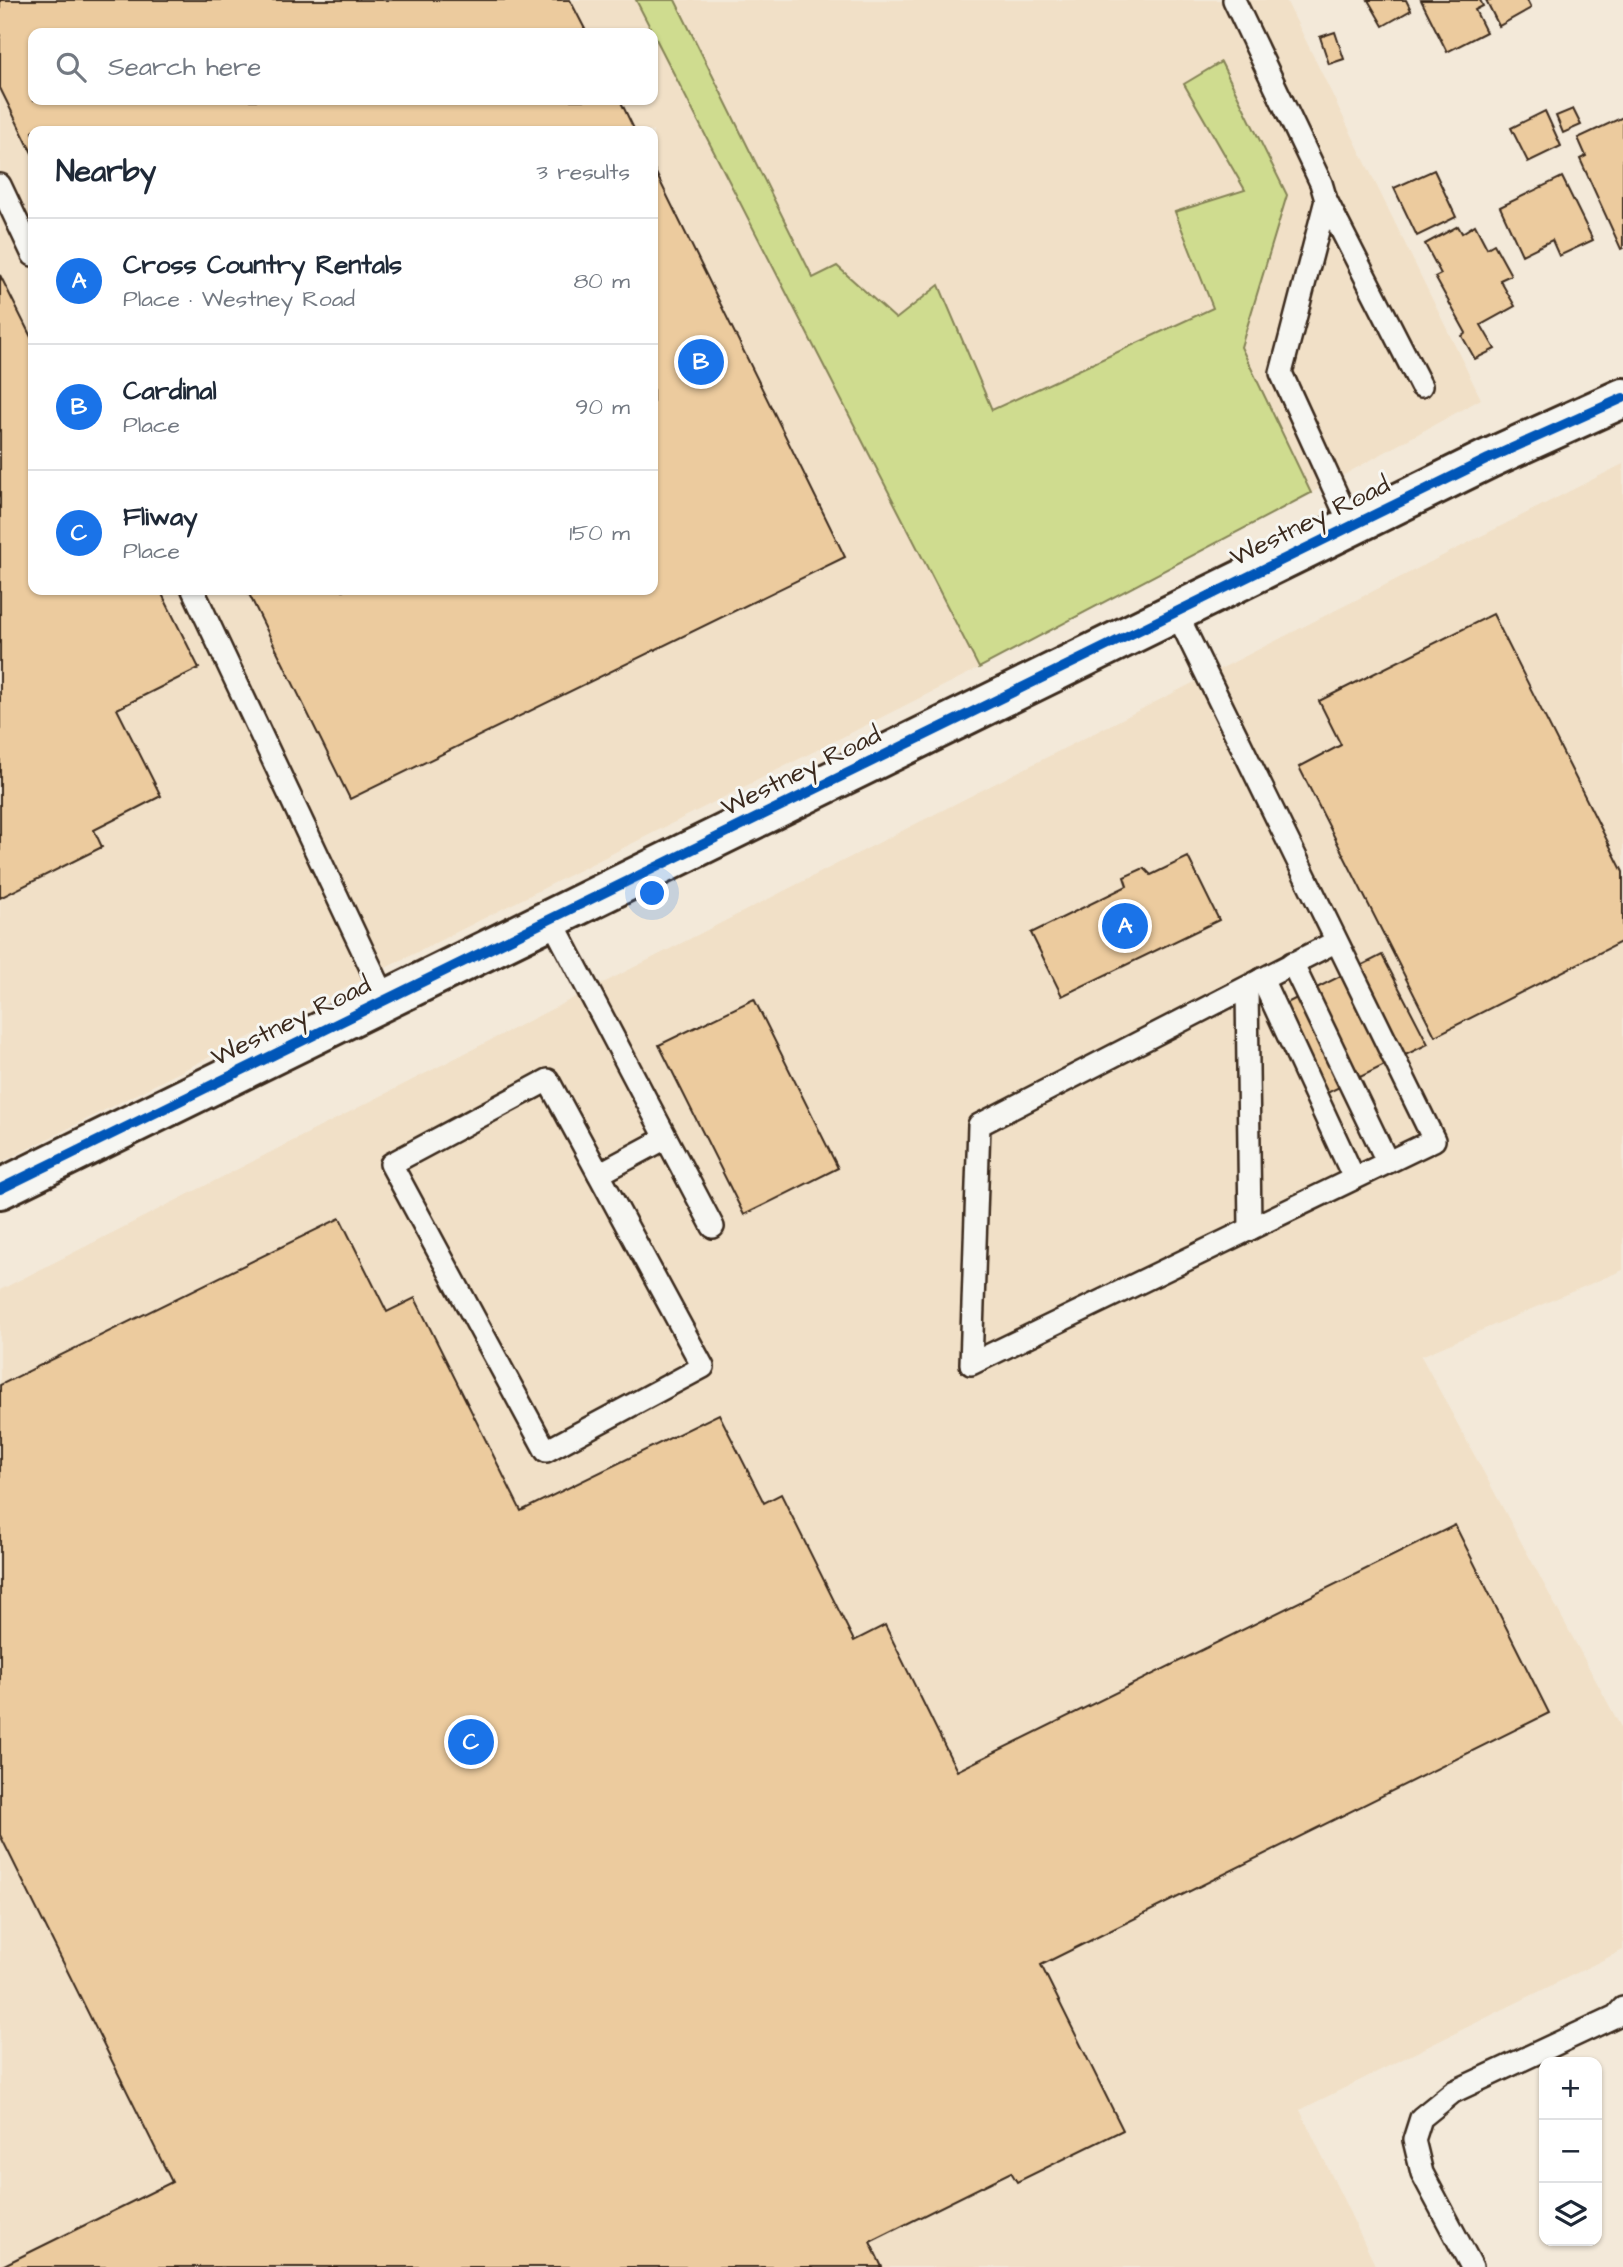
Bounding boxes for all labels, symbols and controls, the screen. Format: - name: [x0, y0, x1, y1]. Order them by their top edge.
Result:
- search box: [28, 28, 658, 105]
- icon: search: [52, 48, 90, 86]
- text: Search here: [108, 49, 261, 85]
- text: Nearby: [56, 151, 156, 193]
- text: 3 results: [536, 156, 630, 188]
- text: Cross Country Rentals: [123, 247, 402, 283]
- text: A: [72, 265, 86, 297]
- text: 80 m: [573, 265, 630, 297]
- text: Place · Westney Road: [123, 283, 355, 315]
- pin: B: [678, 336, 724, 388]
- text: Cardinal: [123, 373, 217, 409]
- text: B: [71, 391, 87, 423]
- text: 90 m: [575, 391, 630, 423]
- text: Place: [123, 409, 180, 441]
- street label: Westney Road: [1224, 467, 1397, 577]
- text: Fliway: [123, 499, 198, 535]
- text: C: [71, 517, 87, 549]
- text: 150 m: [569, 517, 630, 549]
- text: Place: [123, 535, 180, 567]
- street label: Westney Road: [715, 717, 888, 827]
- your location: [635, 876, 669, 910]
- pin: A: [1102, 900, 1148, 952]
- street label: Westney Road: [205, 967, 378, 1077]
- pin: C: [448, 1716, 494, 1768]
- map controls: [1539, 2057, 1602, 2246]
- button: +: [1539, 2057, 1602, 2120]
- button: −: [1539, 2120, 1602, 2183]
- button: layers: [1539, 2183, 1602, 2246]

